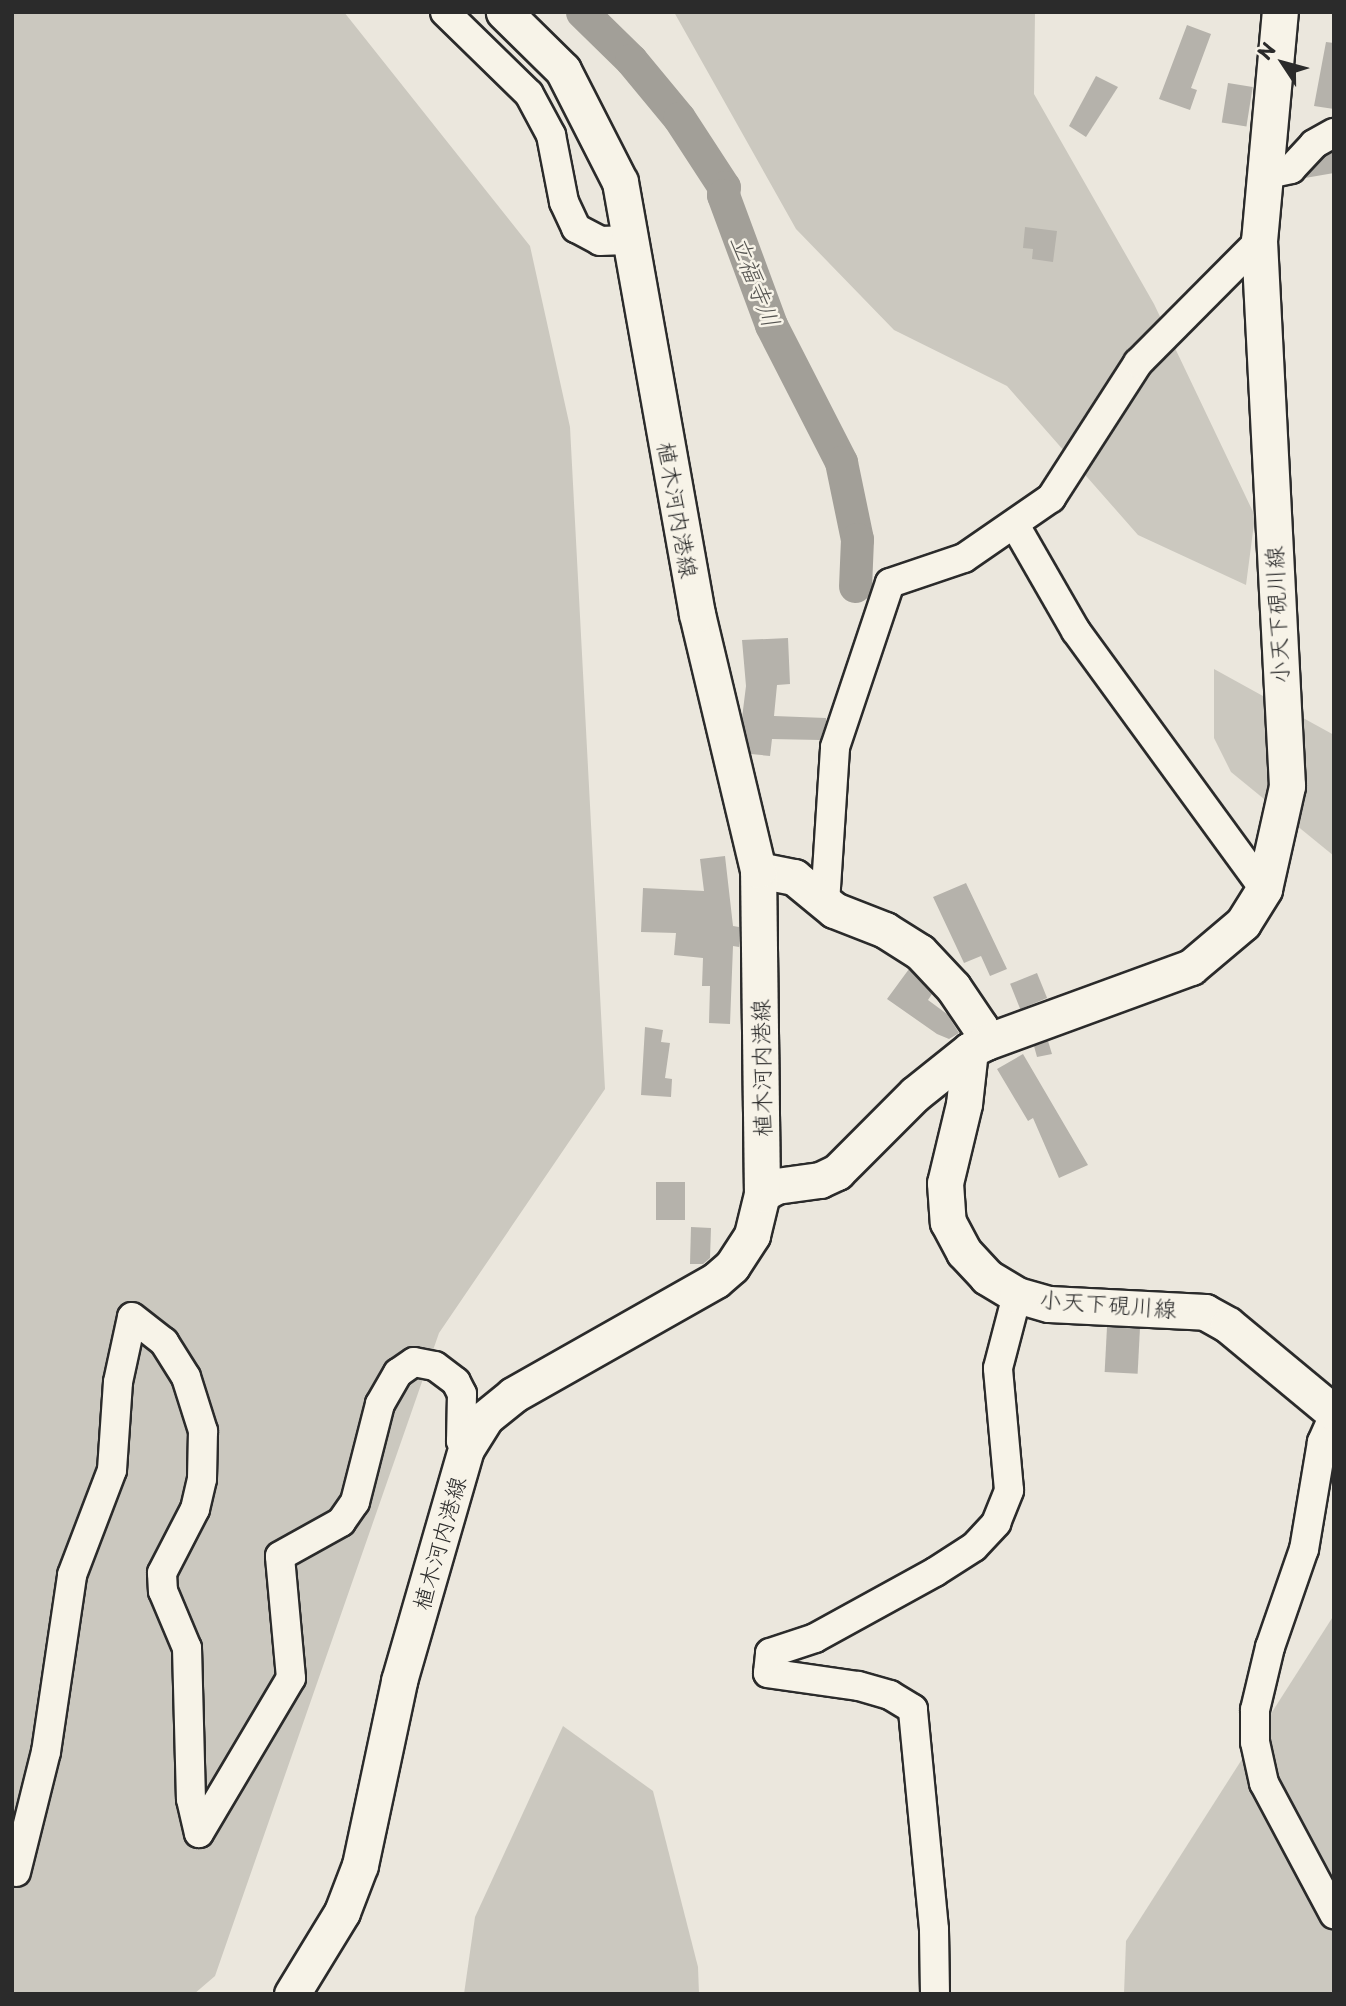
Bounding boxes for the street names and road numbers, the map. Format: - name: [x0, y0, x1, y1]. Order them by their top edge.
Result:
- street label: 植木河内港線: [652, 440, 704, 580]
- street label: 小天下硯川線: [1260, 545, 1294, 685]
- street label: 植木河内港線: [746, 999, 776, 1137]
- street label: 小天下硯川線: [1038, 1285, 1178, 1323]
- street label: 植木河内港線: [407, 1473, 471, 1613]

